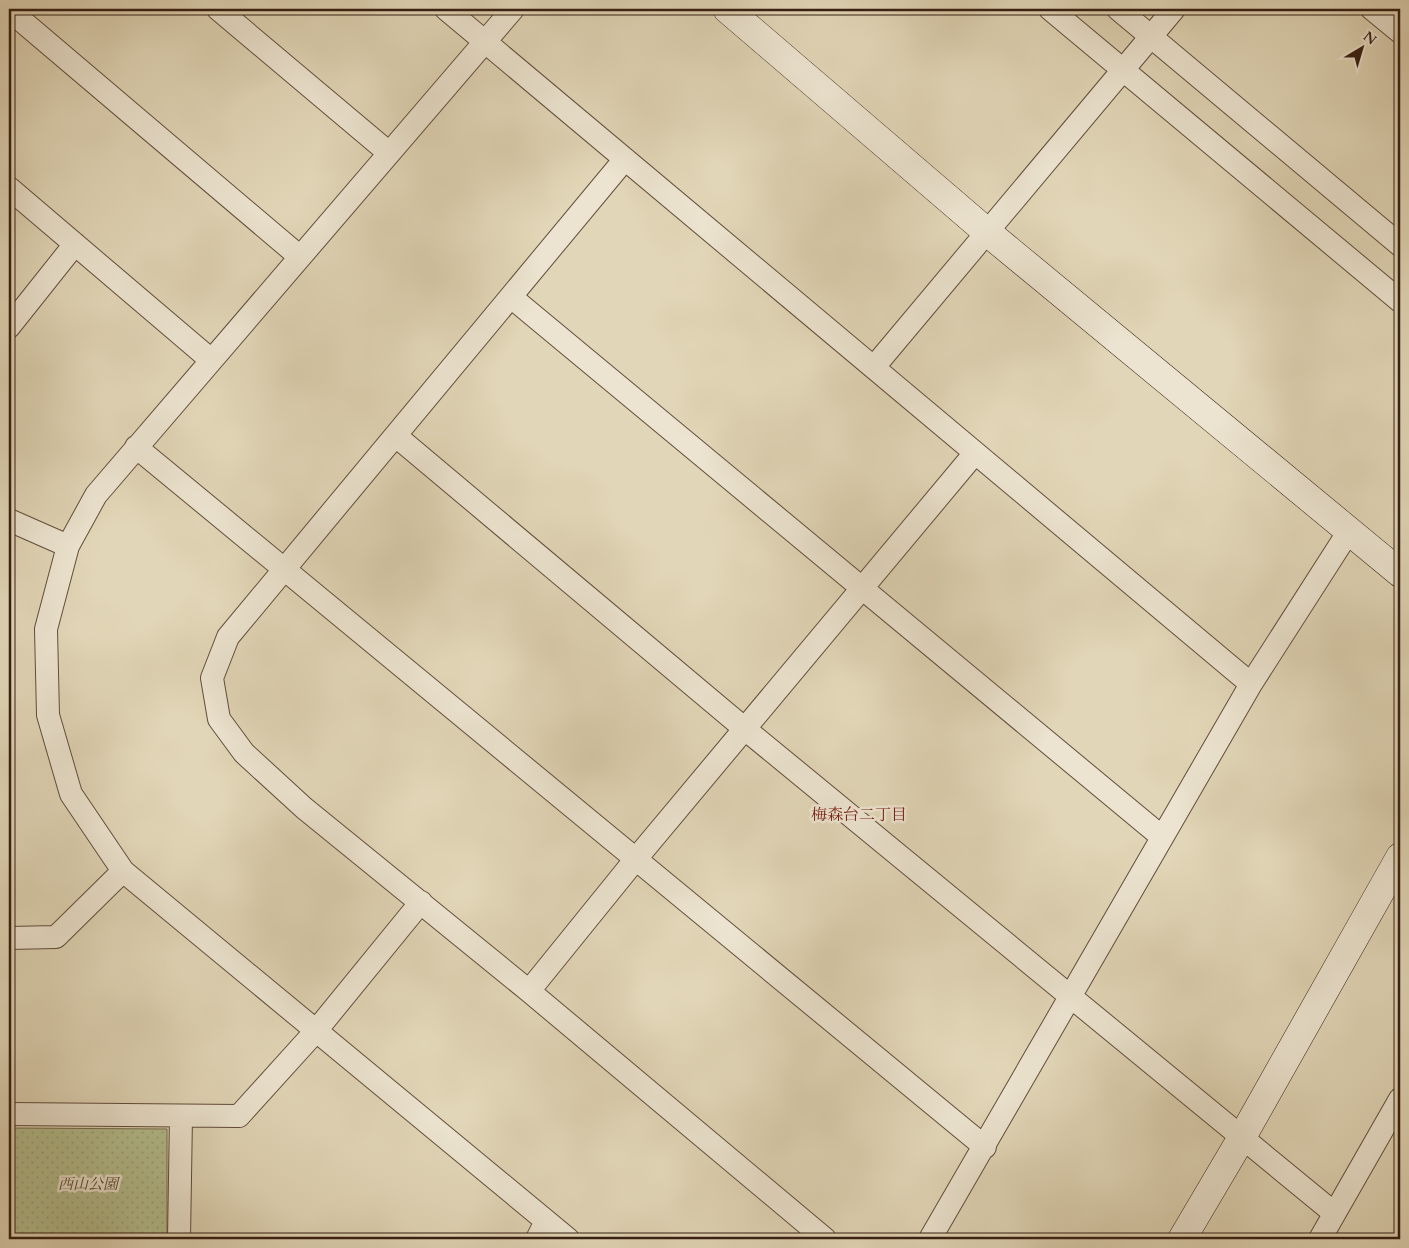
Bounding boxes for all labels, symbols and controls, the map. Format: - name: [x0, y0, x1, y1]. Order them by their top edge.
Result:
- north arrow: [1336, 22, 1386, 72]
- text: N: [1359, 27, 1380, 49]
- district label: 梅森台二丁目: [811, 804, 907, 826]
- park label: 西山公園: [58, 1174, 121, 1194]

